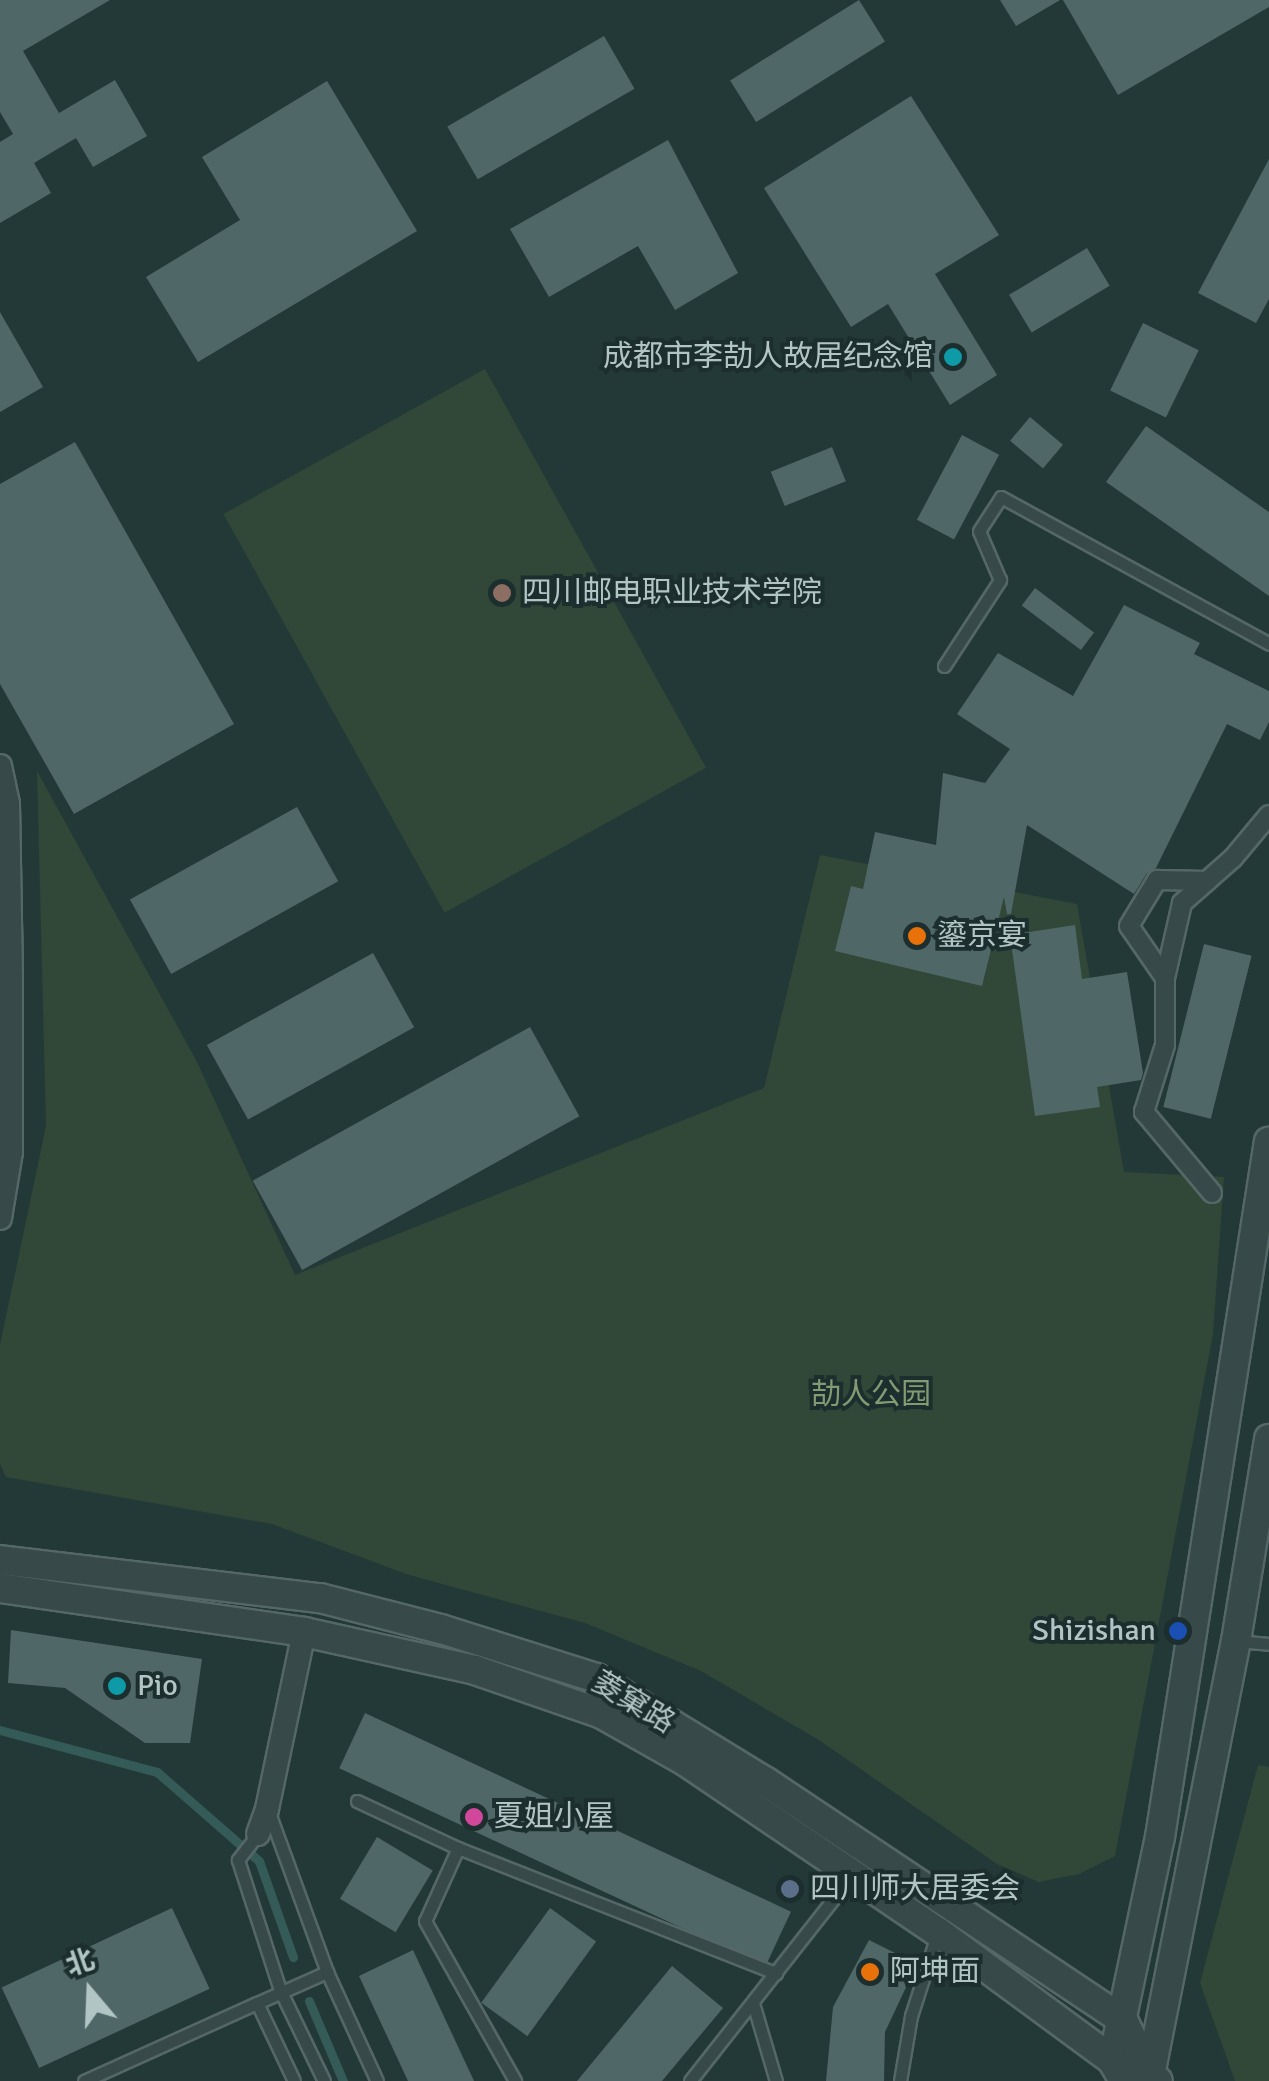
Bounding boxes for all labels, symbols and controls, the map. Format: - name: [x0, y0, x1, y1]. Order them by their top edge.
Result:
- place label: 成都市李劼人故居纪念馆: [603, 339, 933, 375]
- marker: 成都市李劼人故居纪念馆: [942, 346, 964, 368]
- place label: 四川邮电职业技术学院: [522, 575, 822, 611]
- marker: 四川邮电职业技术学院: [491, 582, 513, 604]
- place label: 鎏京宴: [937, 918, 1027, 954]
- marker: 鎏京宴: [906, 925, 928, 947]
- park label: 劼人公园: [811, 1377, 931, 1413]
- place label: Shizishan: [1032, 1613, 1156, 1649]
- marker: Shizishan: [1165, 1618, 1191, 1644]
- street label: 菱窠路: [585, 1664, 681, 1742]
- place label: Pio: [137, 1668, 178, 1704]
- marker: Pio: [106, 1675, 128, 1697]
- place label: 夏姐小屋: [494, 1799, 614, 1835]
- marker: 夏姐小屋: [463, 1806, 485, 1828]
- place label: 四川师大居委会: [810, 1871, 1020, 1907]
- marker: 四川师大居委会: [779, 1878, 801, 1900]
- north arrow: [40, 1941, 140, 2041]
- text: 北: [61, 1942, 99, 1983]
- place label: 阿坤面: [890, 1954, 980, 1990]
- marker: 阿坤面: [859, 1961, 881, 1983]

